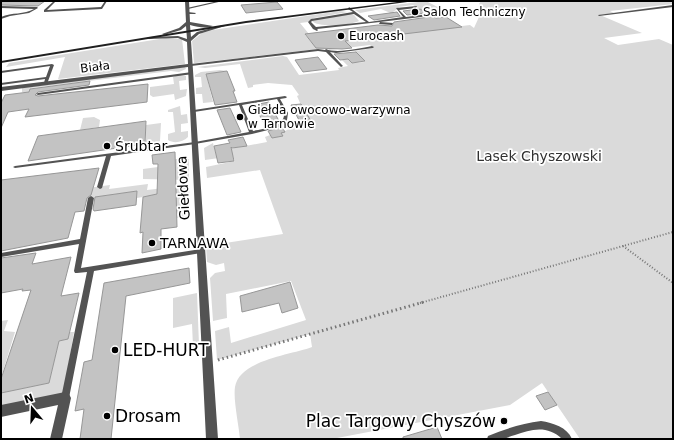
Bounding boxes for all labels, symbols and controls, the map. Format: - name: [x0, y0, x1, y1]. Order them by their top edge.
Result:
- place label: Salon Techniczny: [423, 5, 526, 19]
- marker: Salon Techniczny: [410, 7, 420, 17]
- place label: Eurocash: [349, 29, 404, 43]
- marker: Eurocash: [336, 31, 346, 41]
- street label: Biała: [79, 58, 111, 76]
- place label: Giełda owocowo-warzywna w Tarnowie: [248, 103, 411, 131]
- marker: Giełda owocowo-warzywna w Tarnowie: [235, 112, 245, 122]
- place label: Śrubtar: [115, 137, 167, 154]
- marker: Śrubtar: [102, 141, 112, 151]
- park label: Lasek Chyszowski: [476, 148, 602, 164]
- street label: Giełdowa: [173, 155, 193, 221]
- place label: TARNAWA: [159, 235, 229, 251]
- marker: TARNAWA: [147, 238, 157, 248]
- place label: LED-HURT: [123, 340, 209, 360]
- marker: LED-HURT: [110, 345, 120, 355]
- north arrow: [12, 388, 52, 428]
- text: N: [22, 391, 35, 407]
- place label: Drosam: [115, 406, 181, 426]
- marker: Drosam: [102, 411, 112, 421]
- place label: Plac Targowy Chyszów: [306, 411, 496, 431]
- marker: Plac Targowy Chyszów: [499, 416, 509, 426]

